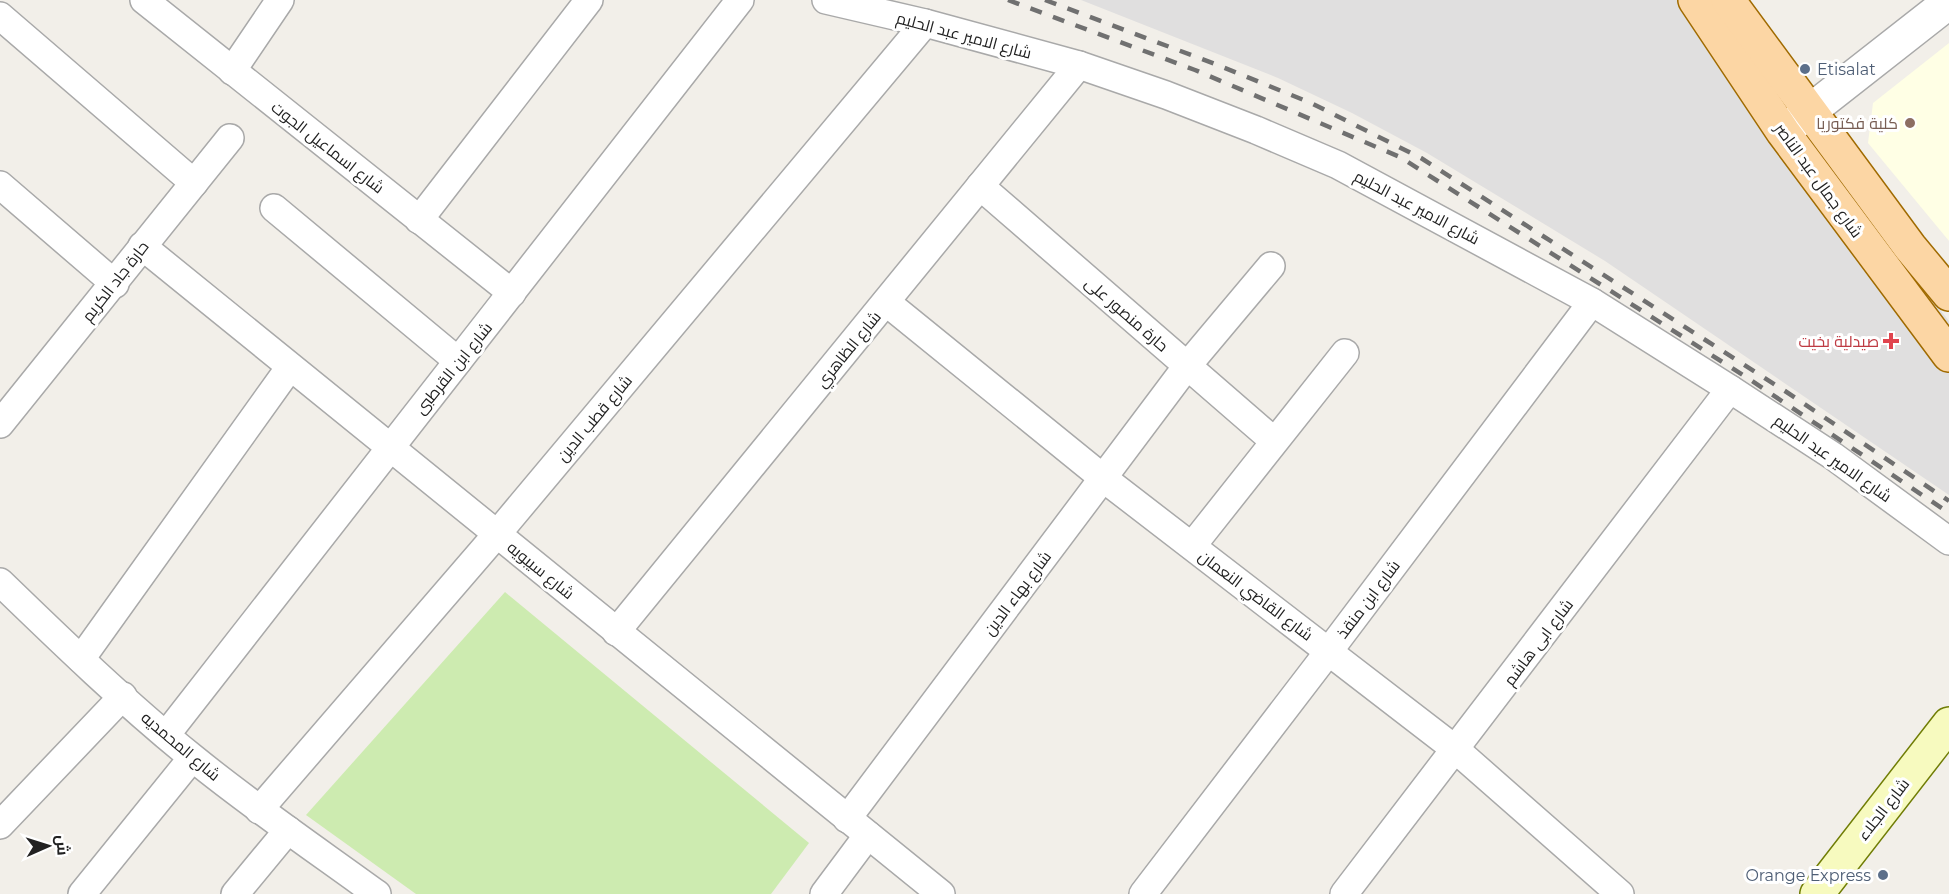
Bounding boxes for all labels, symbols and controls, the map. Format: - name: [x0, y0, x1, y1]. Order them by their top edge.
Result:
- street label: شارع الامير عبد الحليم: [894, 8, 1034, 65]
- place label: Etisalat: [1817, 60, 1876, 79]
- marker: Etisalat: [1798, 62, 1812, 76]
- street label: شارع اسماعيل الجوت: [266, 97, 388, 199]
- place label: كلية فكتوريا: [1816, 114, 1898, 133]
- marker: كلية فكتوريا: [1903, 116, 1917, 130]
- street label: شارع جمال عبد الناصر: [1768, 119, 1867, 242]
- street label: شارع الامير عبد الحليم: [1350, 166, 1483, 250]
- street label: حارة جاد الكريم: [78, 237, 154, 327]
- street label: حارة منصور على: [1081, 273, 1172, 356]
- street label: شارع الظاهري: [812, 307, 888, 394]
- street label: شارع ابن القرطبى: [411, 319, 498, 419]
- place label: صيدلية بخيت: [1798, 332, 1879, 351]
- marker: صيدلية بخيت: [1884, 334, 1898, 348]
- street label: شارع قطب الدين: [553, 371, 638, 467]
- street label: شارع الامير عبد الحليم: [1769, 411, 1895, 508]
- street label: شارع سيبويه: [502, 538, 578, 605]
- street label: شارع القاضي النعمان: [1193, 546, 1317, 647]
- street label: شارع بهاء الدين: [980, 548, 1057, 640]
- street label: شارع ابن منقذ: [1333, 556, 1406, 643]
- street label: شارع ابى هاشم: [1500, 595, 1579, 690]
- street label: شارع المحمديه: [136, 708, 224, 786]
- street label: شارع الجلاء: [1853, 775, 1915, 845]
- north arrow: [18, 816, 78, 876]
- text: ش: [52, 834, 73, 856]
- place label: Orange Express: [1745, 866, 1871, 885]
- marker: Orange Express: [1876, 868, 1890, 882]

